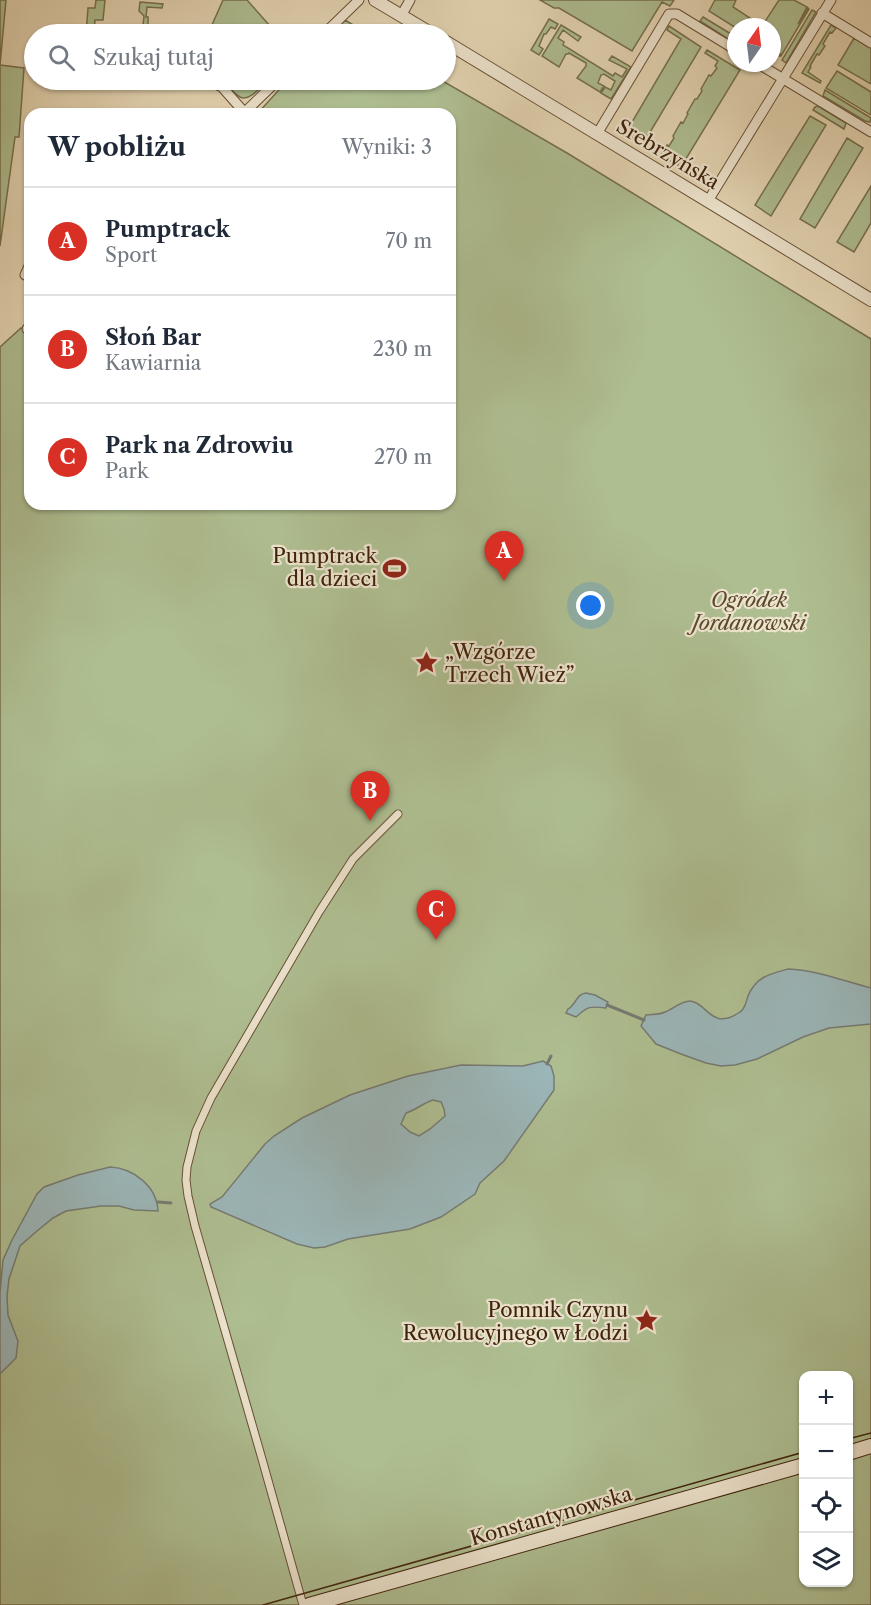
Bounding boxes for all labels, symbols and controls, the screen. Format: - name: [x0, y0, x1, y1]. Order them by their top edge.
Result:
- north arrow: [727, 18, 781, 72]
- search box: [24, 24, 456, 90]
- icon: search: [45, 41, 78, 74]
- text: Szukaj tutaj: [93, 44, 214, 71]
- street label: Srebrzyńska: [612, 114, 724, 194]
- text: W pobliżu: [48, 131, 186, 163]
- text: Wyniki: 3: [342, 135, 432, 159]
- text: Pumptrack: [105, 216, 230, 243]
- text: A: [60, 229, 75, 253]
- text: 70 m: [386, 229, 432, 253]
- text: Sport: [105, 243, 157, 267]
- text: Słoń Bar: [105, 324, 201, 351]
- text: B: [60, 337, 75, 361]
- text: 230 m: [373, 337, 432, 361]
- text: Kawiarnia: [105, 351, 201, 375]
- text: Park na Zdrowiu: [105, 432, 294, 459]
- text: C: [59, 445, 76, 469]
- text: 270 m: [374, 445, 432, 469]
- text: Park: [105, 459, 148, 483]
- pin: A: [484, 532, 524, 581]
- place label: Pumptrack dla dzieci: [273, 544, 378, 591]
- sports icon: Pumptrack dla dzieci: [382, 555, 408, 581]
- park label: Ogródek Jordanowski: [686, 588, 808, 635]
- your location: [576, 591, 605, 620]
- place label: „Wzgórze Trzech Wież”: [445, 640, 574, 687]
- place icon: „Wzgórze Trzech Wież”: [414, 650, 440, 676]
- pin: B: [350, 772, 389, 821]
- pin: C: [416, 890, 456, 940]
- place label: Pomnik Czynu Rewolucyjnego w Łodzi: [403, 1298, 628, 1345]
- place icon: Pomnik Czynu Rewolucyjnego w Łodzi: [633, 1308, 659, 1334]
- map controls: [799, 1371, 853, 1587]
- button: +: [799, 1371, 853, 1425]
- button: −: [799, 1425, 853, 1479]
- button: locate: [799, 1479, 853, 1533]
- street label: Konstantynowska: [467, 1481, 635, 1551]
- button: layers: [799, 1533, 853, 1587]

